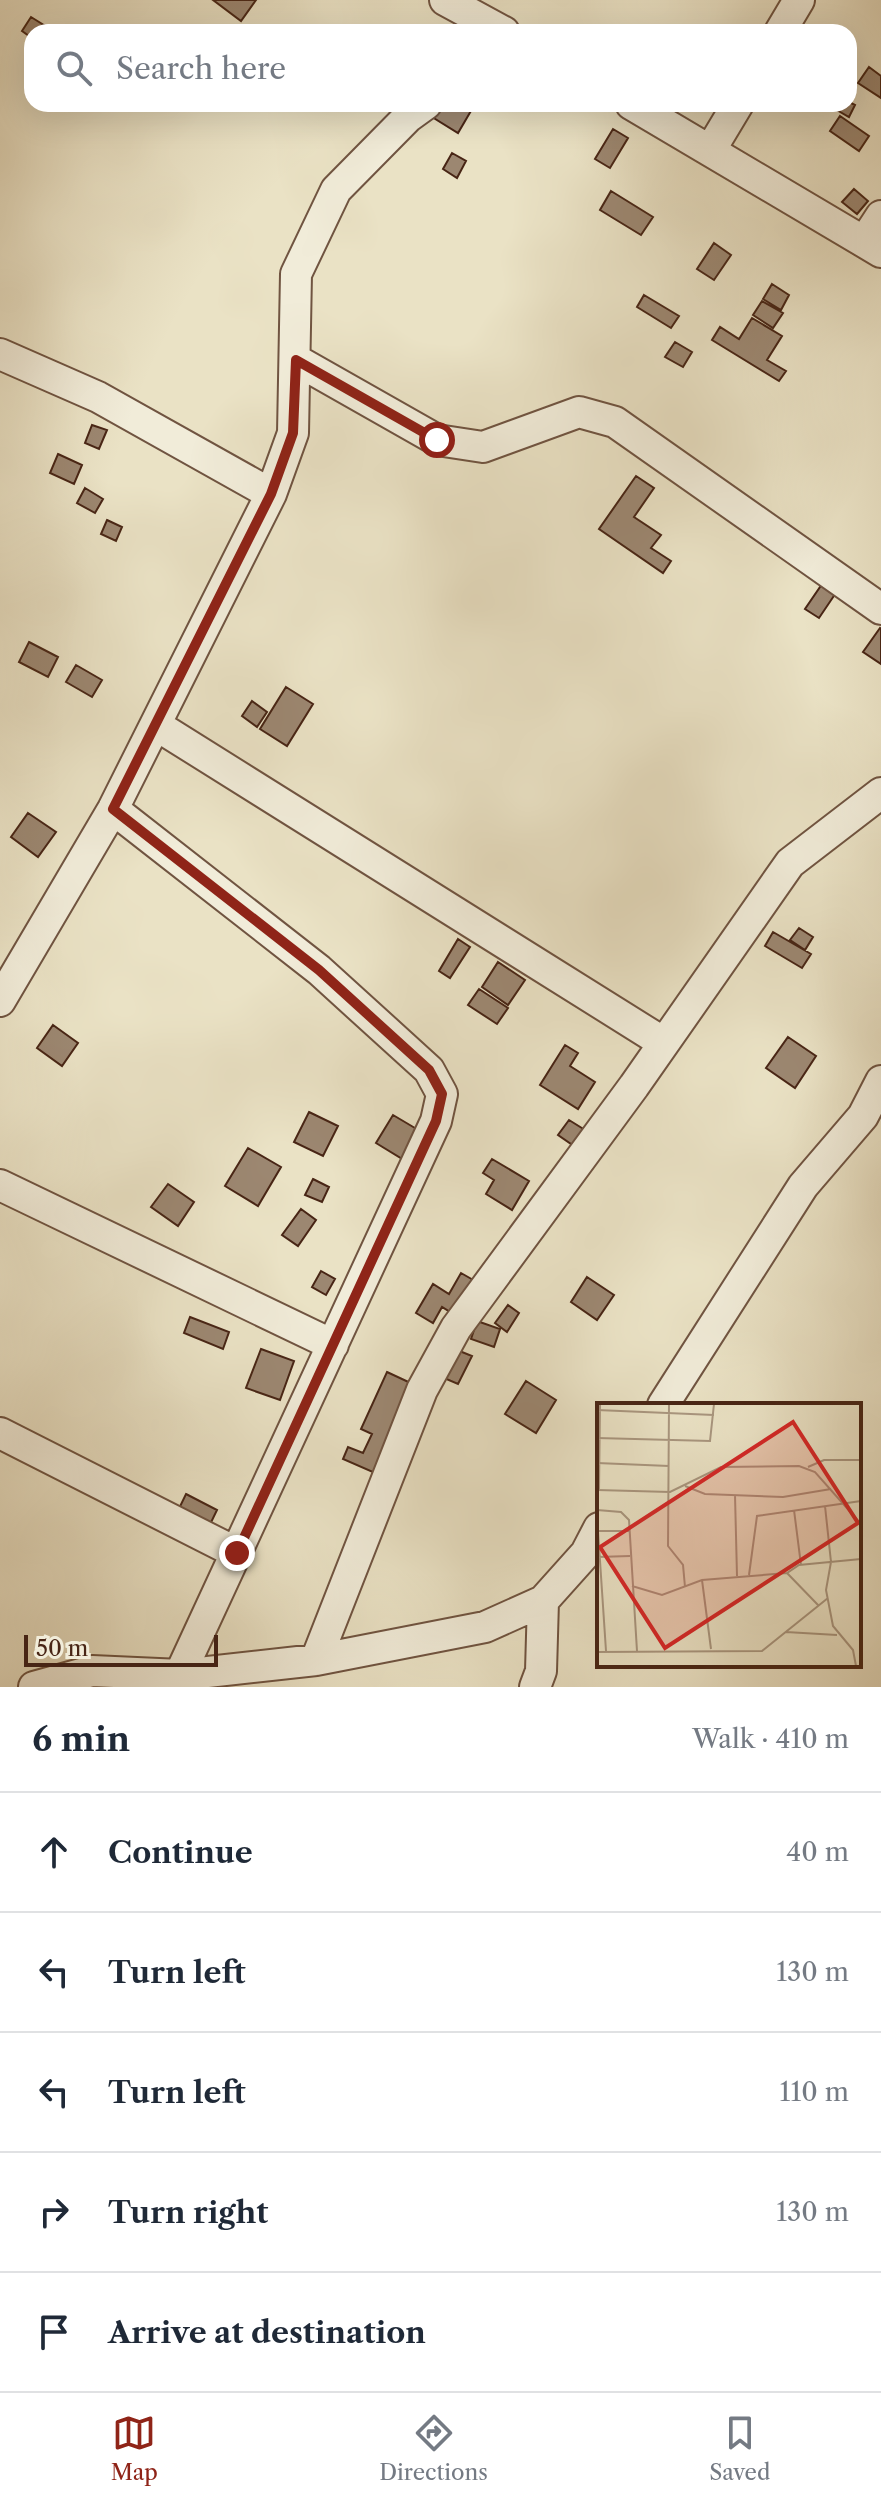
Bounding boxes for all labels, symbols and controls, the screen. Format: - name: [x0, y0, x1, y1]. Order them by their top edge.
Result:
- search box: [24, 24, 857, 112]
- icon: search: [52, 46, 96, 90]
- text: Search here: [116, 50, 286, 87]
- route start: [419, 422, 455, 458]
- inset map: [597, 1403, 861, 1667]
- route end: [219, 1535, 255, 1571]
- scale bar: [24, 1631, 218, 1667]
- text: 50 m: [36, 1635, 88, 1662]
- text: 6 min: [32, 1718, 130, 1760]
- text: Walk · 410 m: [692, 1723, 849, 1755]
- icon: ahead: [32, 1830, 76, 1874]
- text: Continue: [108, 1834, 253, 1871]
- text: 40 m: [786, 1836, 849, 1868]
- icon: left: [32, 1950, 76, 1994]
- text: Turn left: [108, 1954, 245, 1991]
- text: 130 m: [776, 1956, 849, 1988]
- icon: left: [32, 2070, 76, 2114]
- text: Turn left: [108, 2074, 245, 2111]
- text: 110 m: [780, 2076, 849, 2108]
- icon: right: [32, 2190, 76, 2234]
- text: Turn right: [108, 2194, 268, 2231]
- text: 130 m: [776, 2196, 849, 2228]
- icon: arrive: [32, 2310, 76, 2354]
- text: Arrive at destination: [108, 2314, 426, 2351]
- tab: Map: [111, 2411, 158, 2486]
- tab: Directions: [379, 2411, 488, 2486]
- tab: Saved: [709, 2411, 770, 2486]

